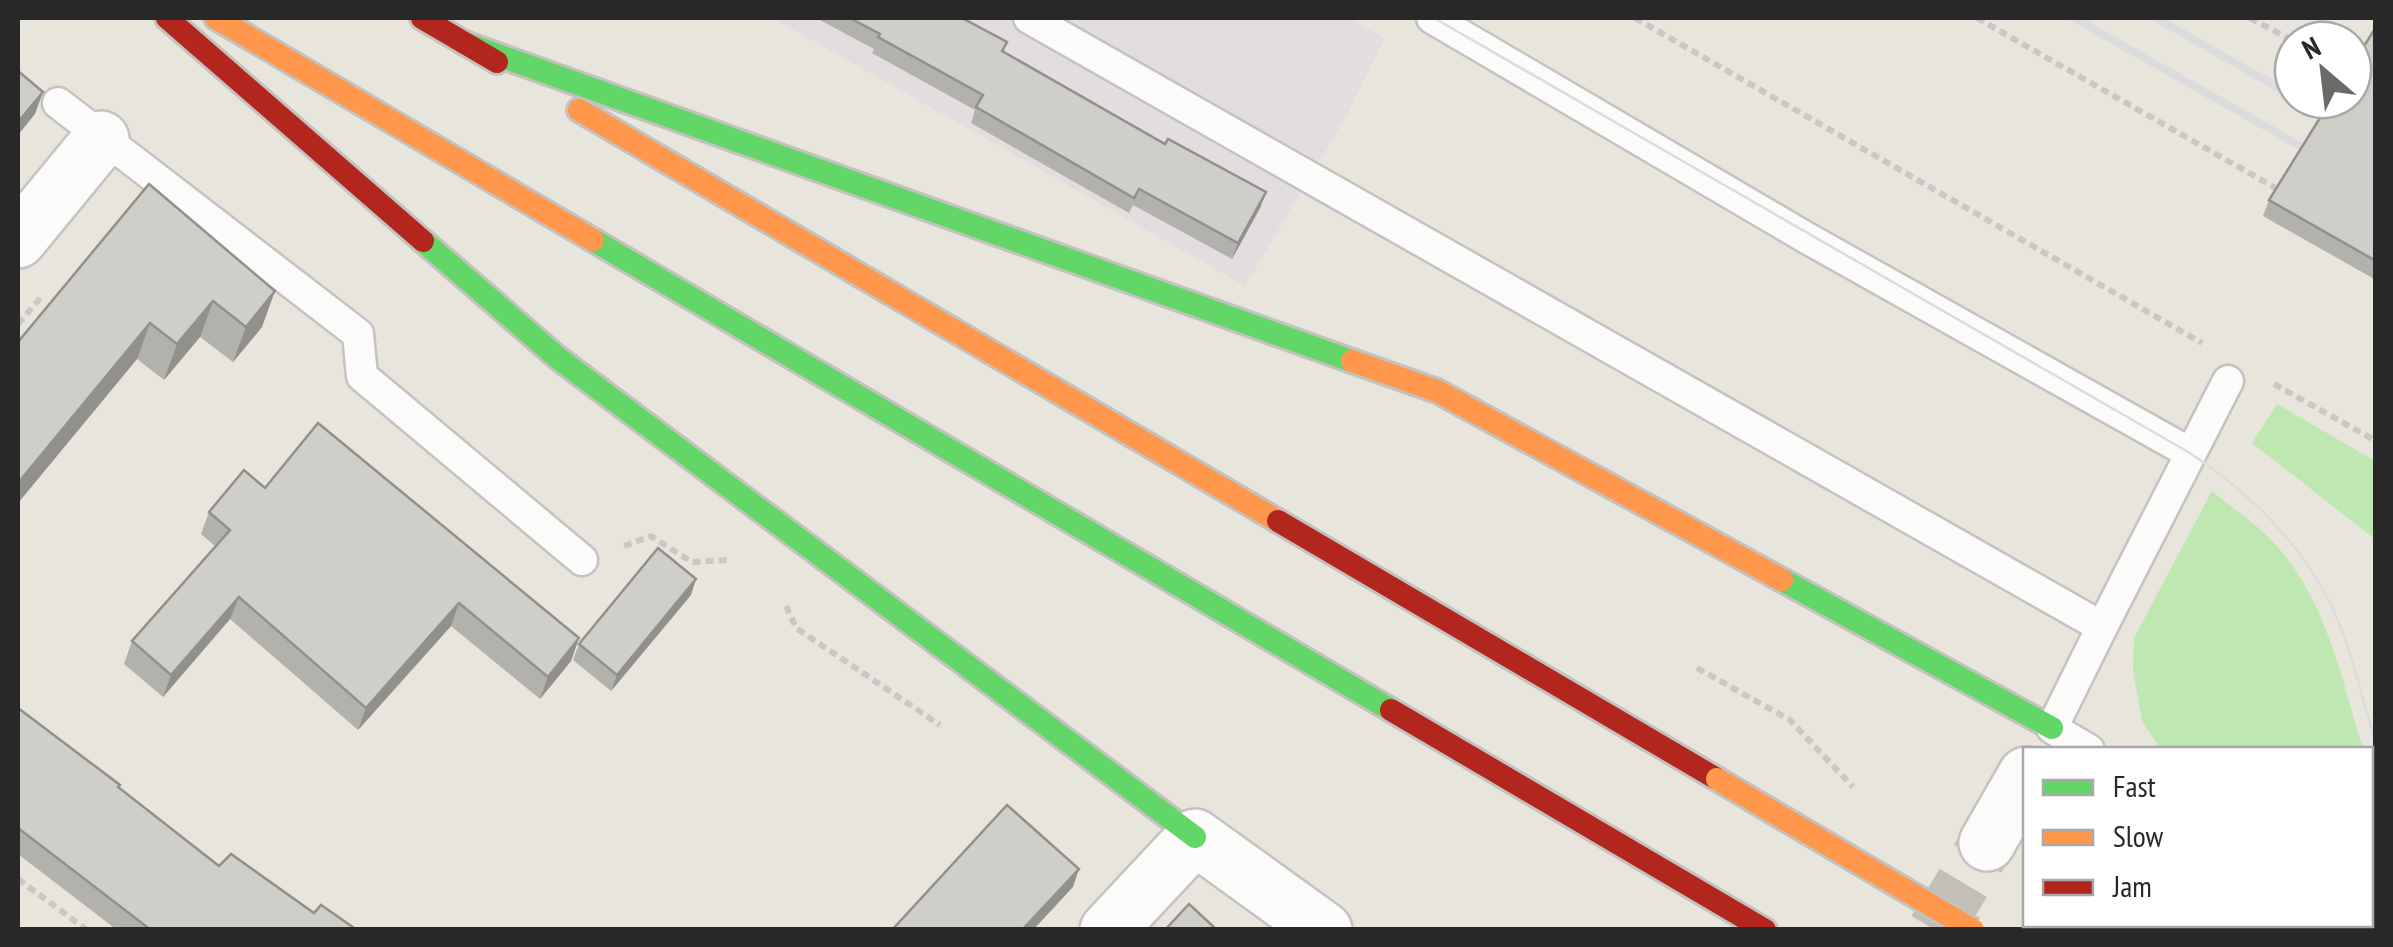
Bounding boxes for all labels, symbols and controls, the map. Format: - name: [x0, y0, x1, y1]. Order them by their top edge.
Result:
- north arrow: [2273, 20, 2373, 120]
- text: N: [2296, 28, 2326, 67]
- legend: [2023, 747, 2373, 927]
- text: Fast: [2113, 766, 2157, 805]
- text: Slow: [2113, 816, 2164, 855]
- text: Jam: [2112, 866, 2152, 905]

